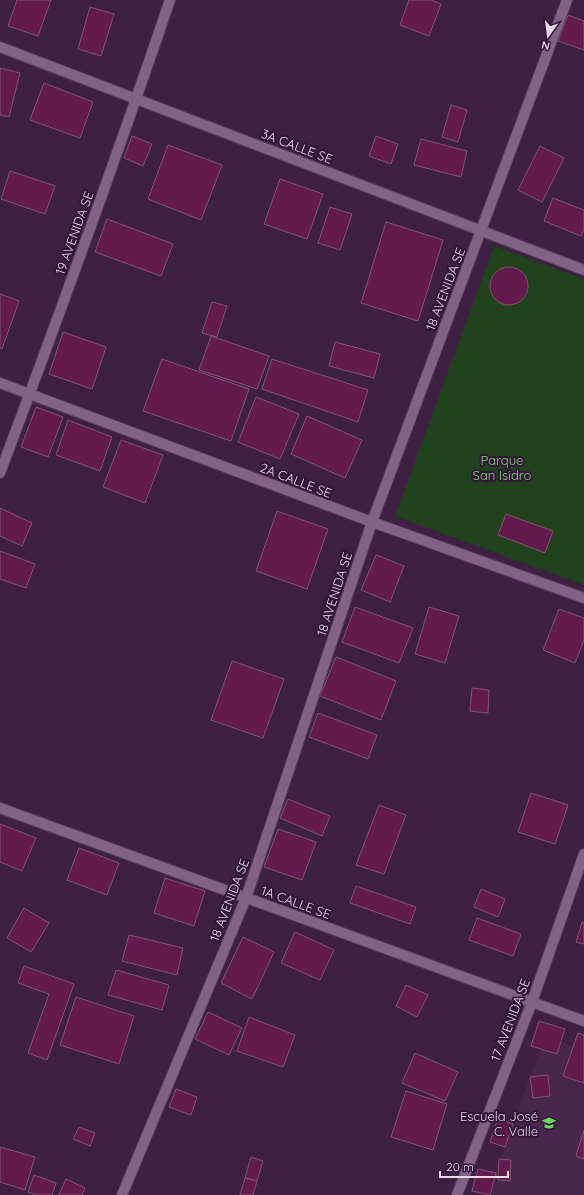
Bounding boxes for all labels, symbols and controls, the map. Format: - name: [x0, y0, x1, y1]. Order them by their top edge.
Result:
- north arrow: [528, 16, 568, 56]
- text: N: [540, 38, 551, 53]
- street label: 3A CALLE SE: [259, 125, 335, 167]
- street label: 19 AVENIDA SE: [52, 189, 96, 277]
- street label: 18 AVENIDA SE: [422, 245, 468, 333]
- park label: Parque San Isidro: [473, 452, 532, 483]
- street label: 2A CALLE SE: [258, 459, 334, 501]
- street label: 18 AVENIDA SE: [313, 550, 355, 638]
- street label: 18 AVENIDA SE: [206, 856, 252, 944]
- street label: 1A CALLE SE: [259, 882, 333, 922]
- street label: 17 AVENIDA SE: [487, 977, 533, 1063]
- place label: Escuela José C. Valle: [460, 1108, 538, 1139]
- school or university icon: Escuela José C. Valle: [541, 1115, 557, 1131]
- scale bar: [440, 1153, 508, 1179]
- text: 20 m: [446, 1159, 474, 1174]

